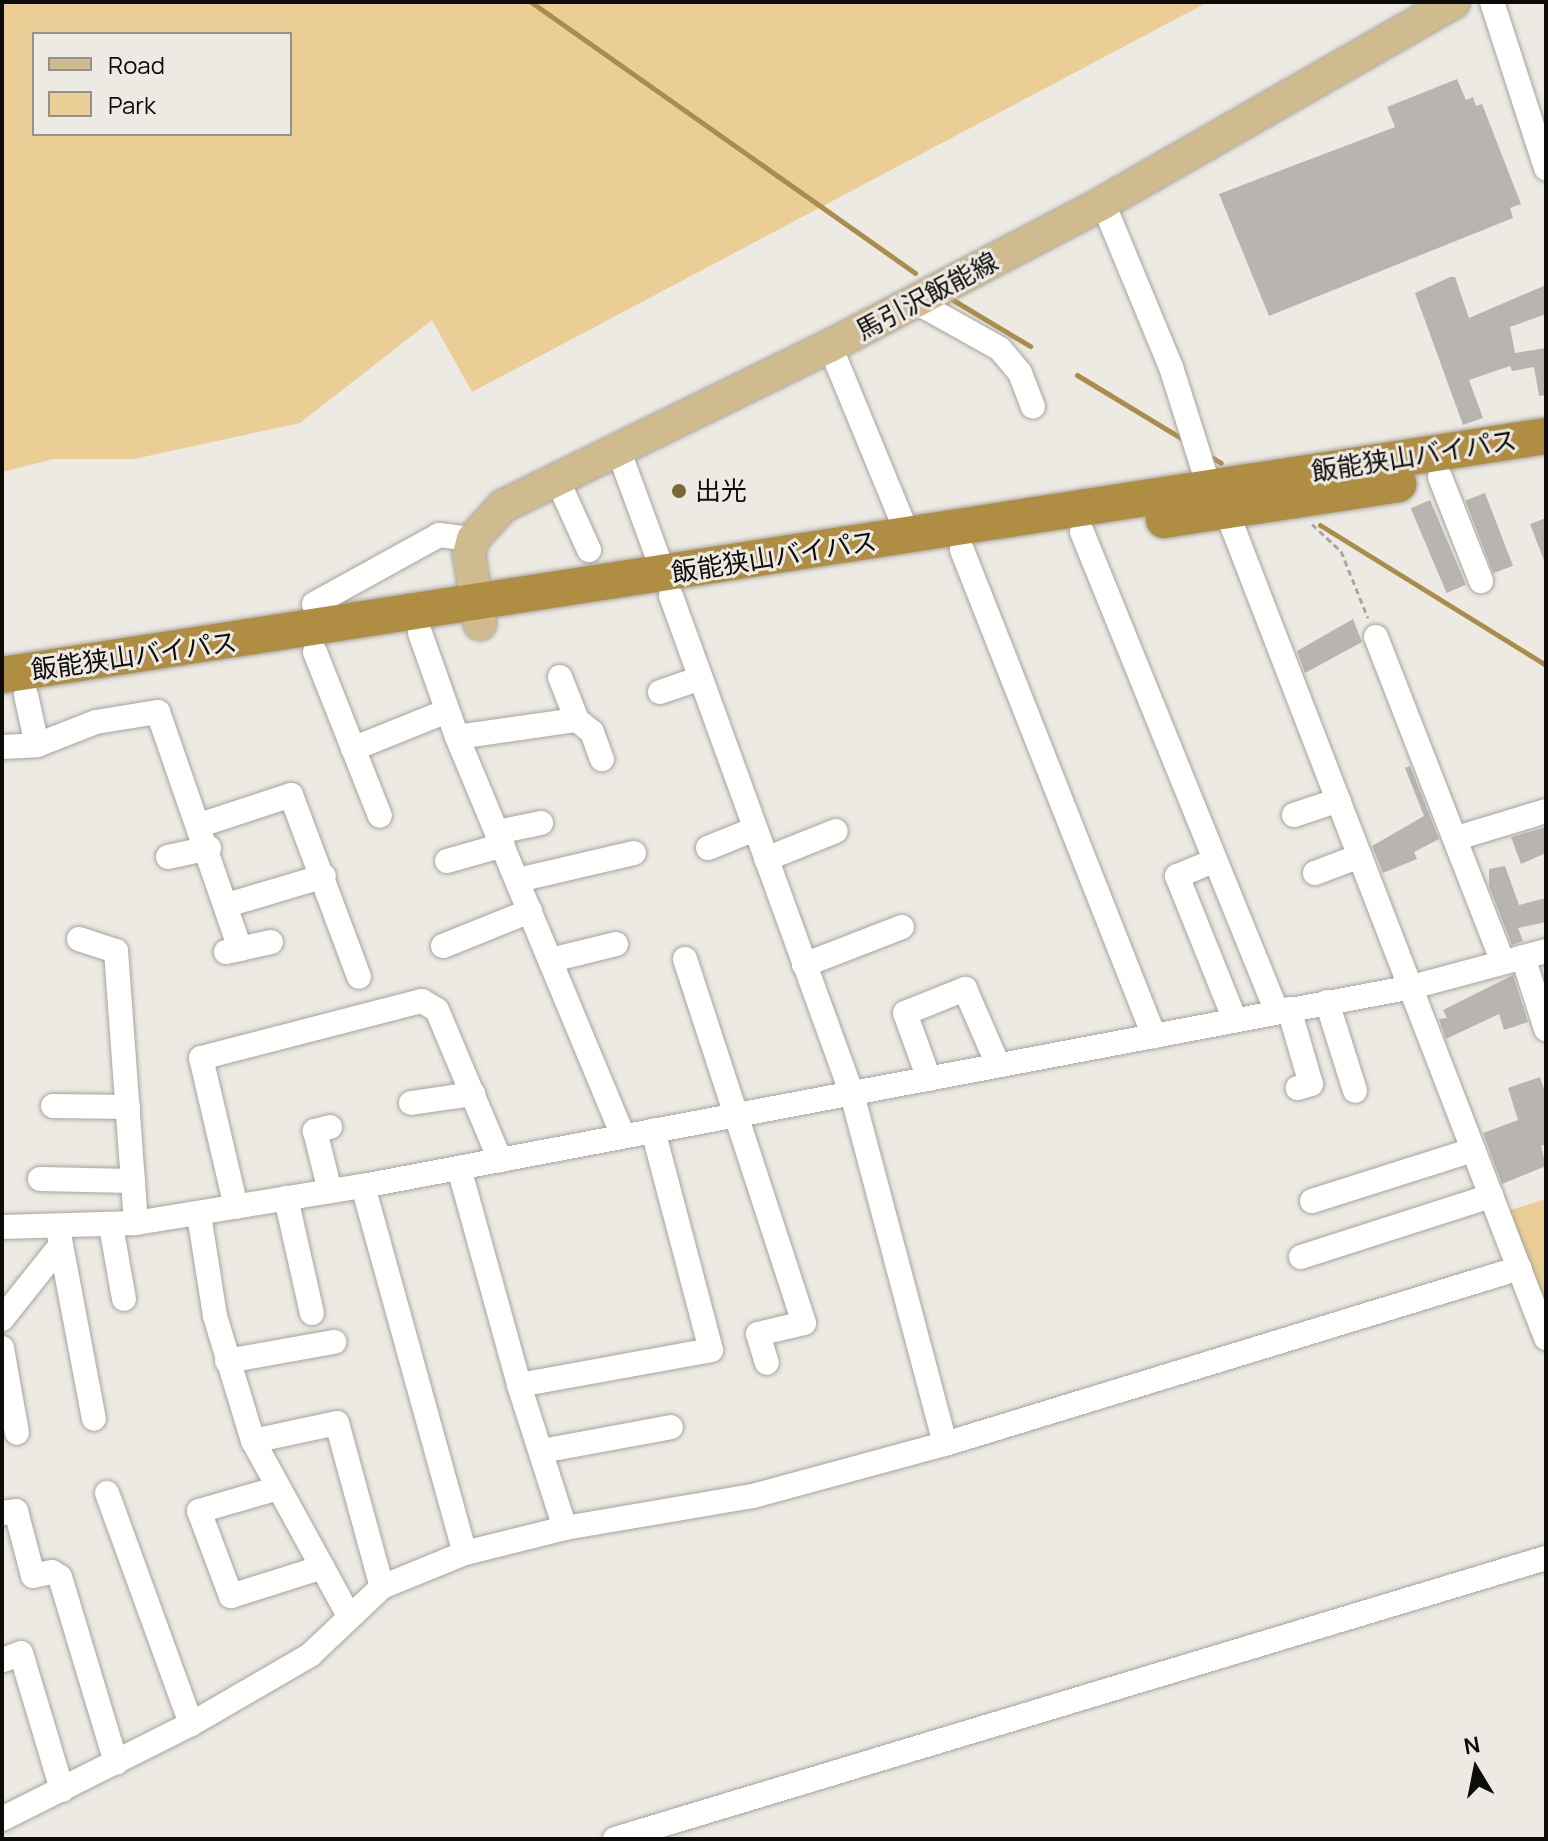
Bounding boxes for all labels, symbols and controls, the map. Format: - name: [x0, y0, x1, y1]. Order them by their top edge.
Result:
- legend: [32, 32, 292, 136]
- text: Road: [108, 48, 165, 81]
- text: Park: [108, 88, 156, 121]
- street label: 馬引沢飯能線: [851, 246, 1003, 346]
- street label: 飯能狭山バイパス: [1309, 424, 1519, 488]
- place label: 出光: [695, 475, 747, 507]
- marker: 出光: [670, 482, 688, 500]
- street label: 飯能狭山バイパス: [669, 525, 879, 589]
- street label: 飯能狭山バイパス: [29, 626, 239, 686]
- north arrow: [1436, 1729, 1516, 1809]
- text: N: [1461, 1729, 1482, 1762]

